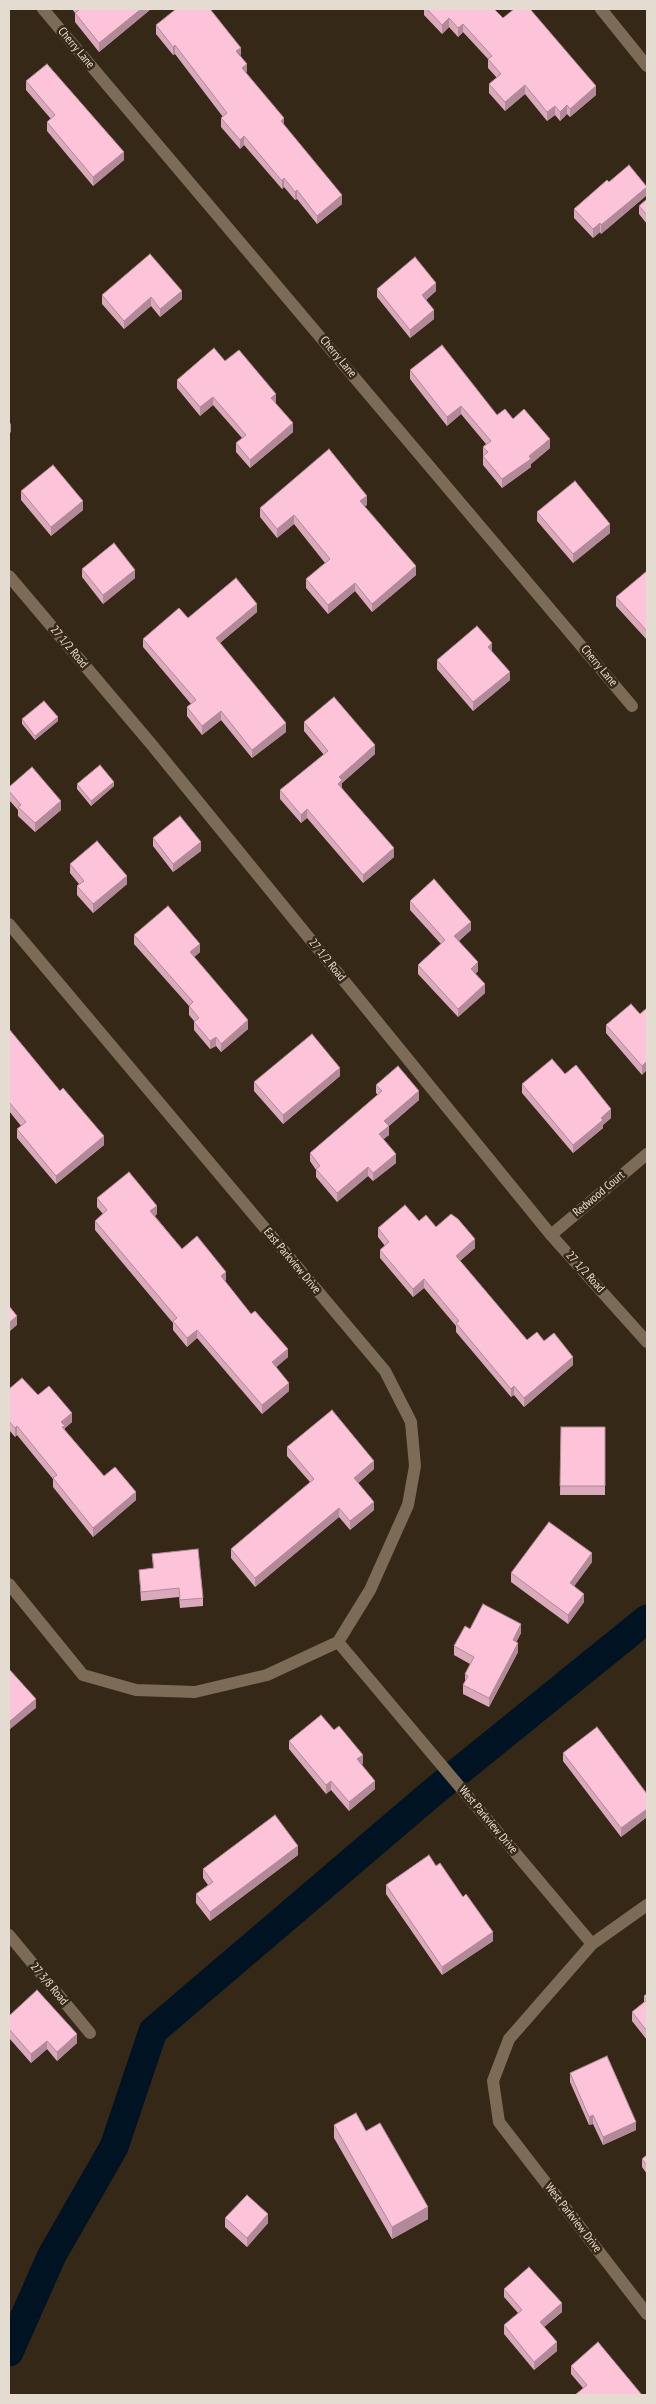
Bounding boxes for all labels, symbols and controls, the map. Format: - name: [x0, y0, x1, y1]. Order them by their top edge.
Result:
- street label: Cherry Lane: [55, 25, 97, 71]
- street label: Cherry Lane: [317, 334, 359, 380]
- street label: 27 1/2 Road: [47, 623, 91, 671]
- street label: Cherry Lane: [578, 643, 620, 689]
- street label: 27 1/2 Road: [305, 936, 349, 984]
- street label: Redwood Court: [570, 1168, 628, 1220]
- street label: East Parkview Drive: [260, 1225, 324, 1297]
- street label: 27 1/2 Road: [563, 1248, 607, 1296]
- street label: West Parkview Drive: [456, 1783, 520, 1857]
- street label: 27 3/8 Road: [27, 1960, 71, 2008]
- street label: West Parkview Drive: [542, 2181, 604, 2255]

